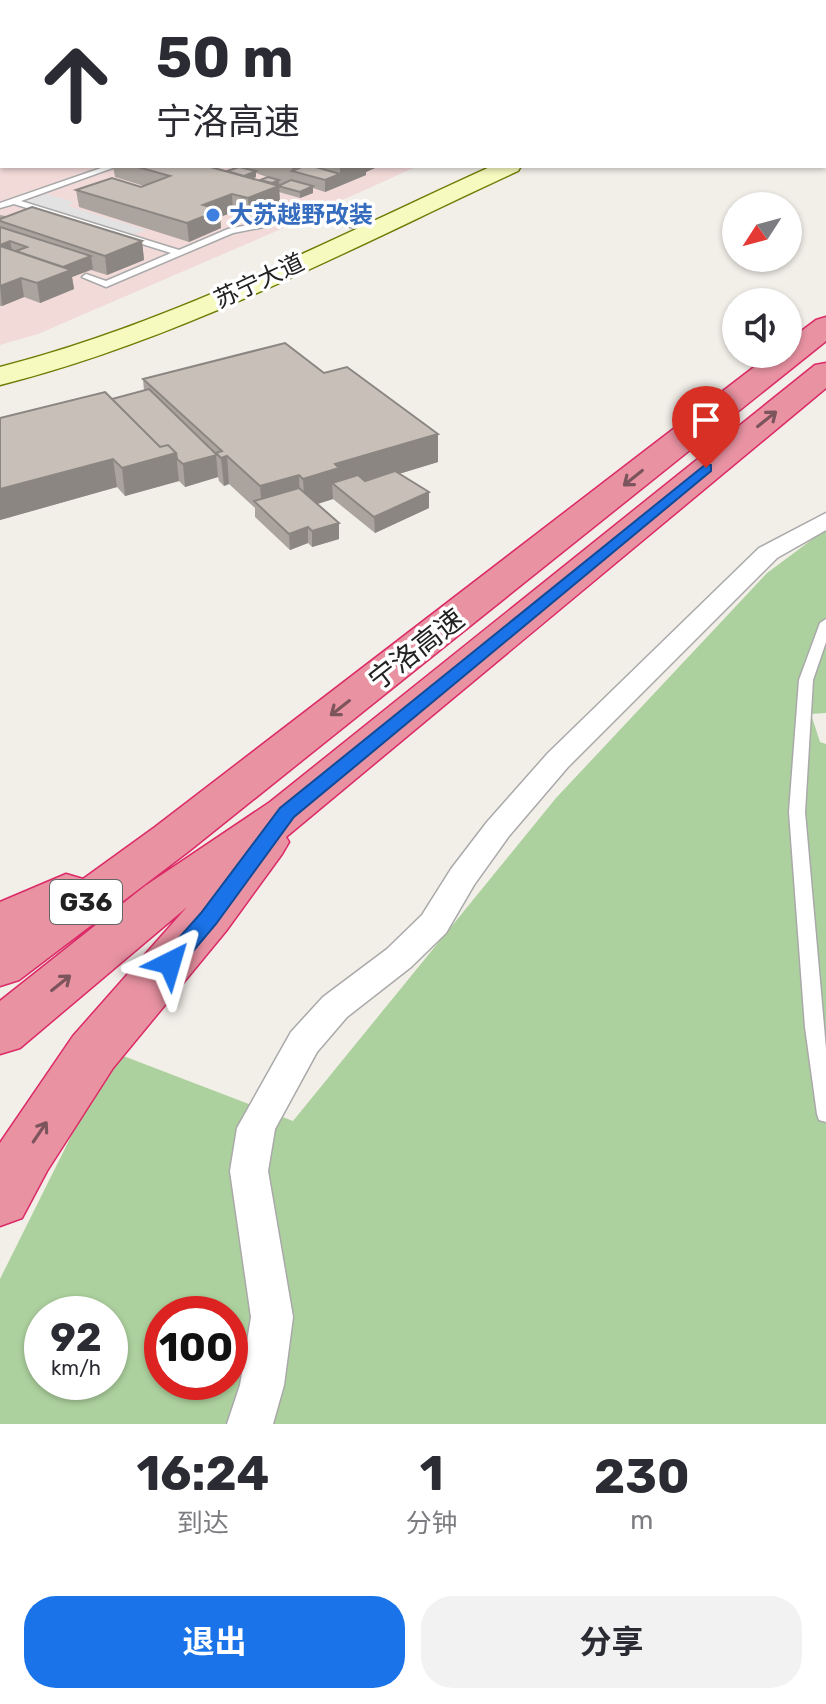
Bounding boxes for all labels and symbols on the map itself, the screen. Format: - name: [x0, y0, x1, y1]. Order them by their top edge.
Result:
- north arrow: [722, 192, 802, 272]
- place label: 大苏越野改装: [229, 201, 373, 229]
- marker: 大苏越野改装: [204, 206, 222, 224]
- street label: 苏宁大道: [210, 248, 308, 314]
- pin: [672, 386, 740, 468]
- one-way arrow: [756, 411, 777, 428]
- one-way arrow: [623, 470, 644, 487]
- street label: 宁洛高速: [362, 602, 471, 697]
- one-way arrow: [330, 699, 351, 716]
- road number: G36: [50, 880, 122, 924]
- position arrow: [128, 921, 212, 1005]
- one-way arrow: [50, 974, 71, 992]
- one-way arrow: [32, 1122, 48, 1144]
- speed limit sign: 100: [144, 1296, 248, 1400]

